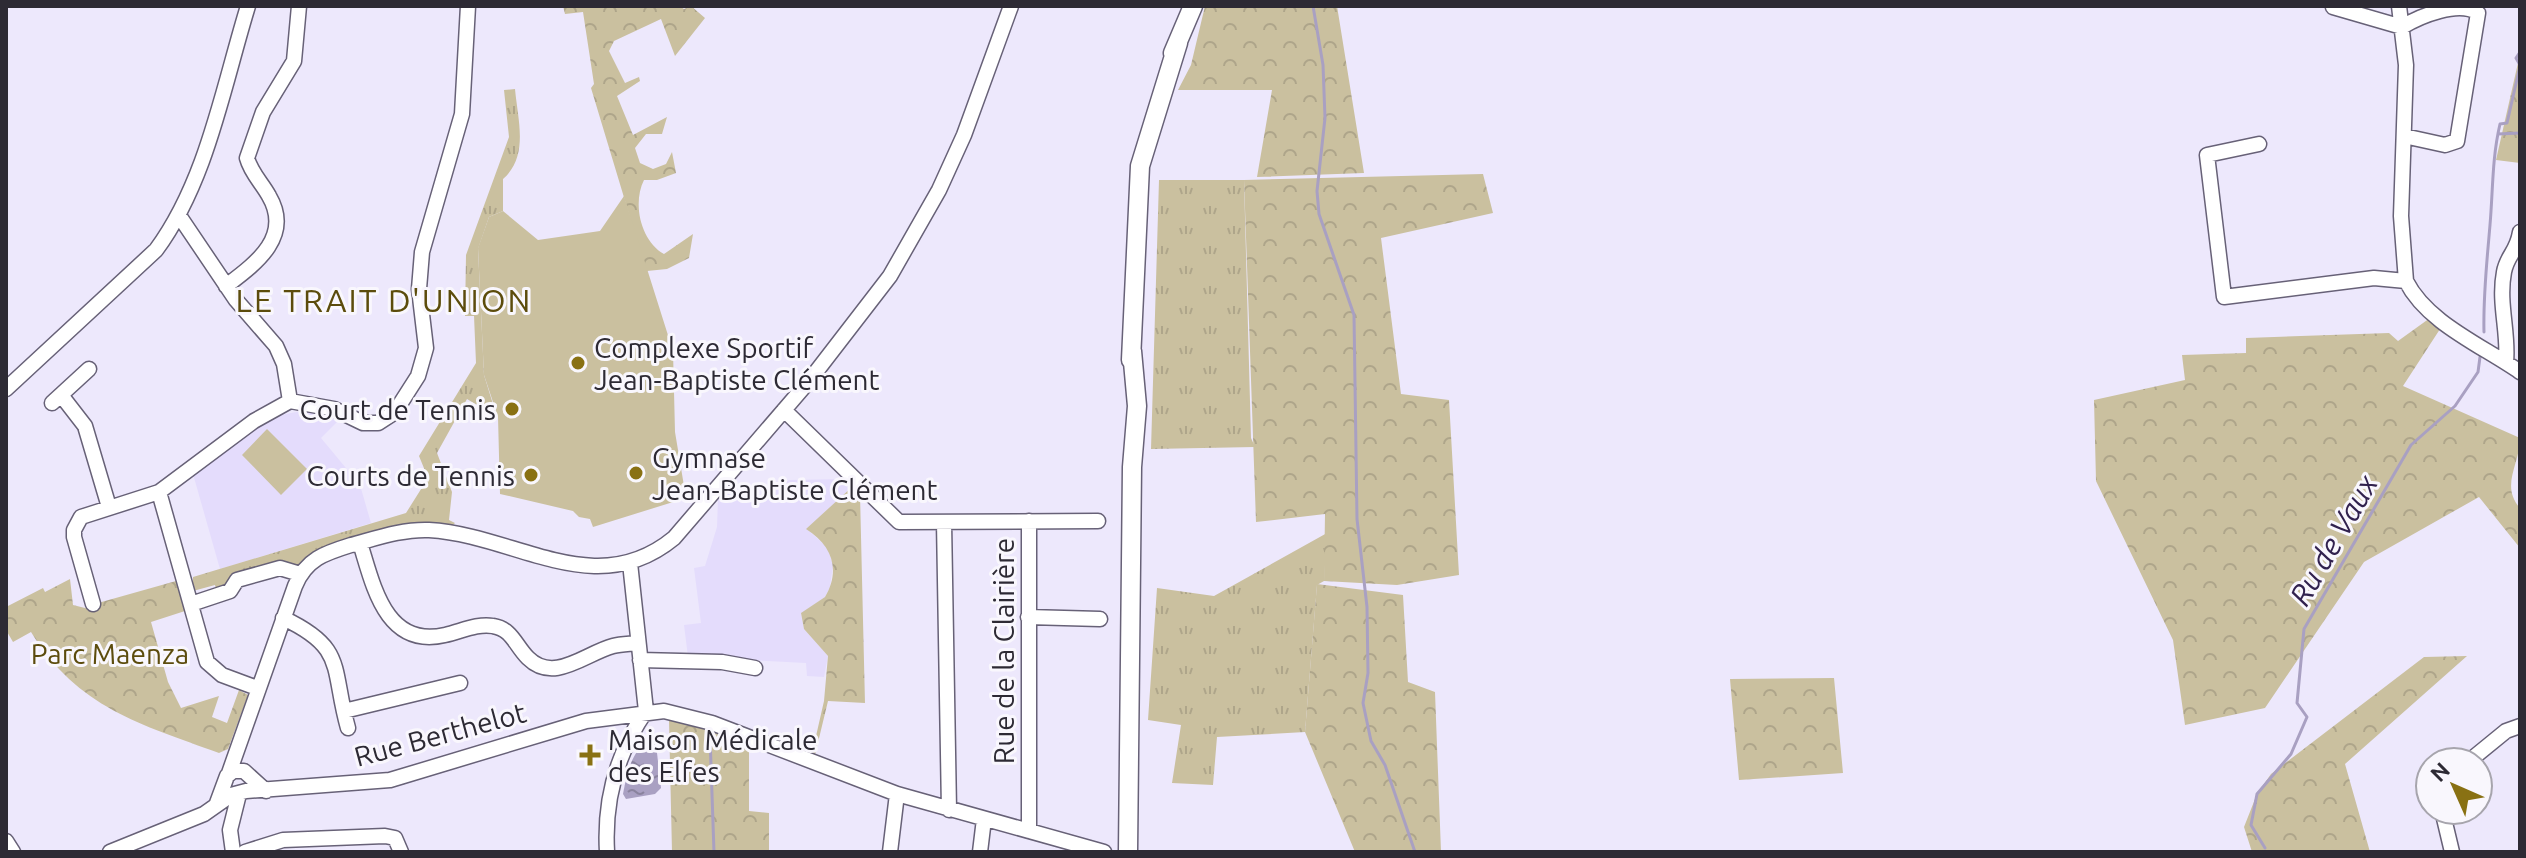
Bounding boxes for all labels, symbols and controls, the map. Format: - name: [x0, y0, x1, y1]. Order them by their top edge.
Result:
- district label: LE TRAIT D'UNION: [236, 282, 532, 318]
- place label: Complexe Sportif Jean-Baptiste Clément: [594, 332, 880, 395]
- marker: Complexe Sportif Jean-Baptiste Clément: [569, 354, 587, 372]
- place label: Court de Tennis: [300, 394, 496, 425]
- marker: Court de Tennis: [503, 400, 521, 418]
- place label: Gymnase Jean-Baptiste Clément: [652, 442, 938, 505]
- place label: Courts de Tennis: [306, 460, 515, 491]
- marker: Gymnase Jean-Baptiste Clément: [627, 464, 645, 482]
- marker: Courts de Tennis: [522, 466, 540, 484]
- water label: Ru de Vaux: [2282, 468, 2384, 611]
- street label: Rue de la Clairière: [988, 538, 1019, 764]
- park label: Parc Maenza: [31, 638, 189, 669]
- street label: Rue Berthelot: [351, 696, 529, 772]
- place label: Maison Médicale des Elfes: [608, 724, 818, 787]
- marker: Maison Médicale des Elfes: [579, 744, 601, 766]
- north arrow: [2414, 746, 2494, 826]
- text: N: [2425, 757, 2454, 786]

